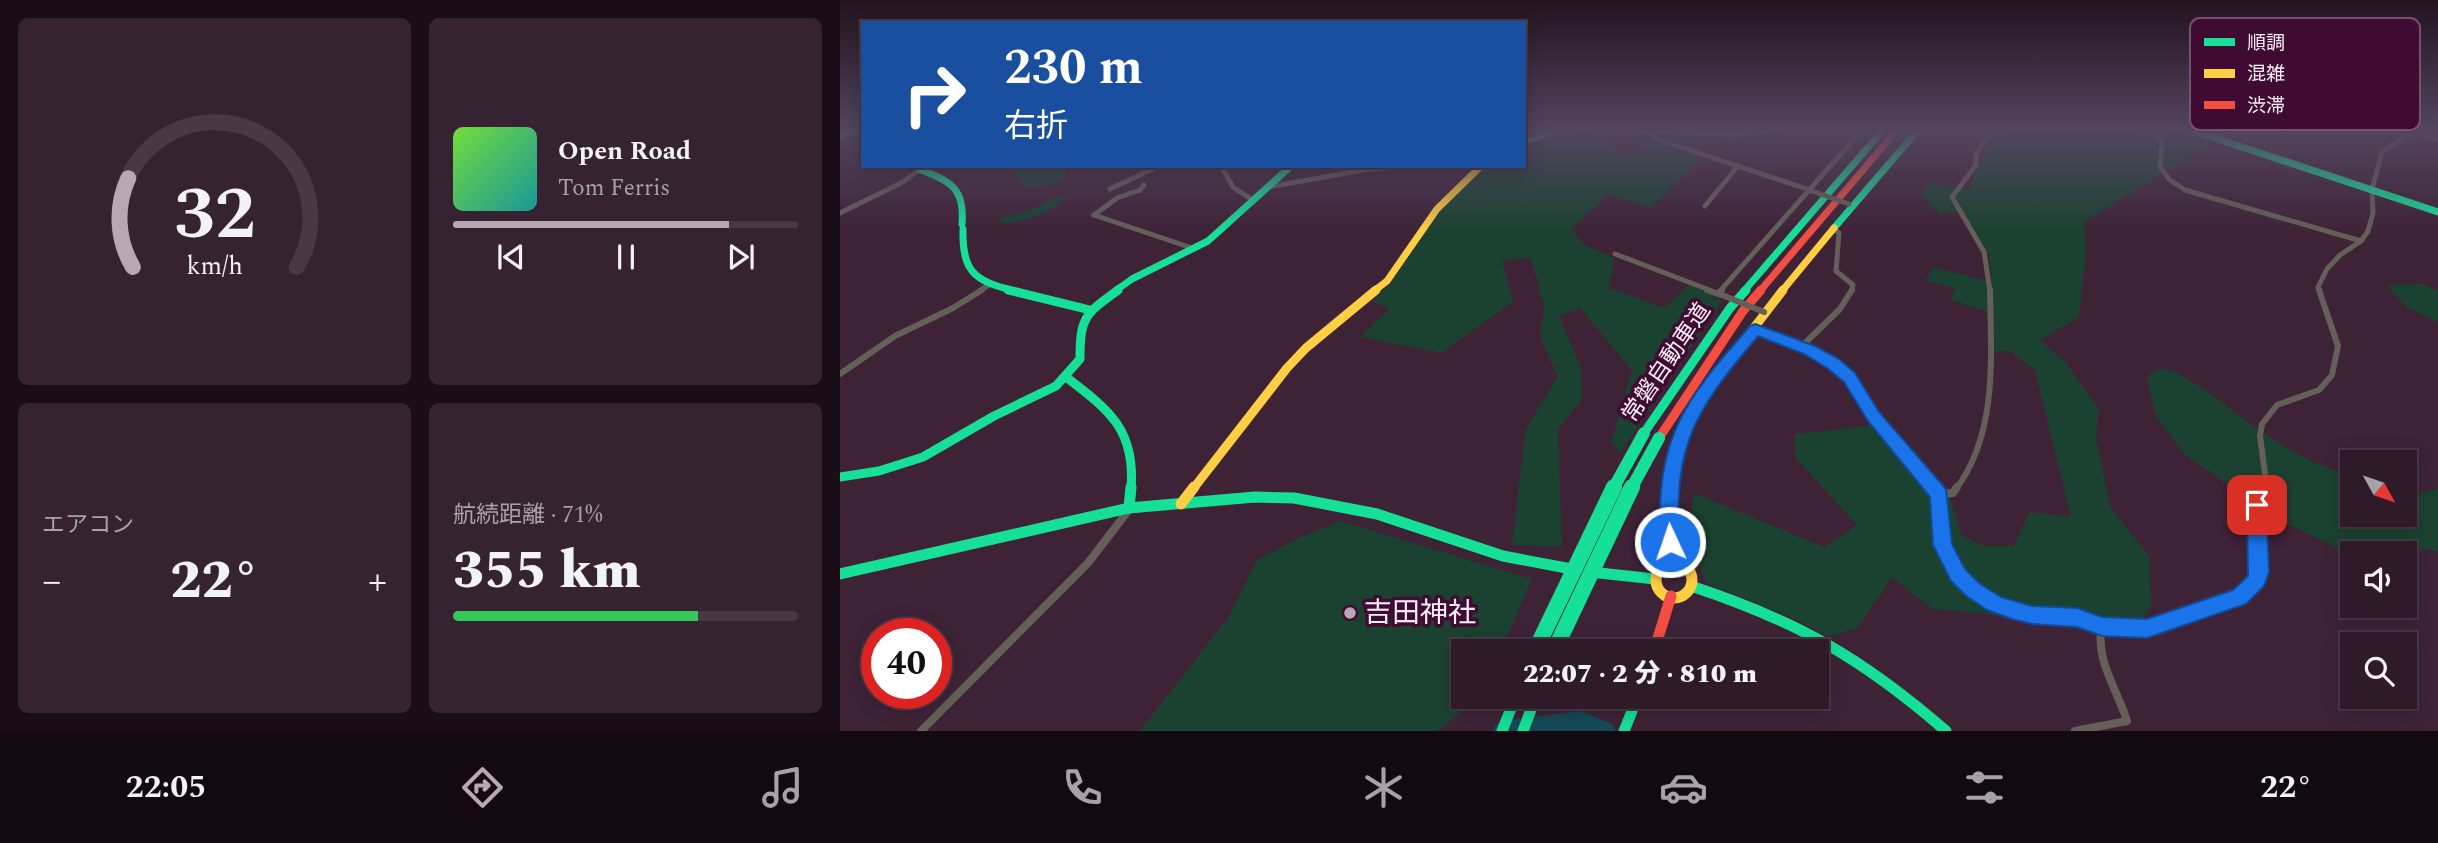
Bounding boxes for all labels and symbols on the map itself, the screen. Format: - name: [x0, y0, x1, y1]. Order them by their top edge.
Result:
- legend: [2190, 18, 2420, 130]
- text: 順調: [2247, 29, 2285, 58]
- text: 混雑: [2247, 60, 2285, 89]
- text: 渋滞: [2247, 92, 2285, 121]
- street label: 常磐自動車道: [1614, 296, 1720, 430]
- north arrow: [2340, 450, 2417, 527]
- pin: [2227, 475, 2287, 535]
- position arrow: [1633, 505, 1707, 579]
- place label: 吉田神社: [1364, 592, 1476, 635]
- marker: 吉田神社: [1342, 605, 1358, 621]
- speed limit sign: 40: [861, 618, 952, 709]

